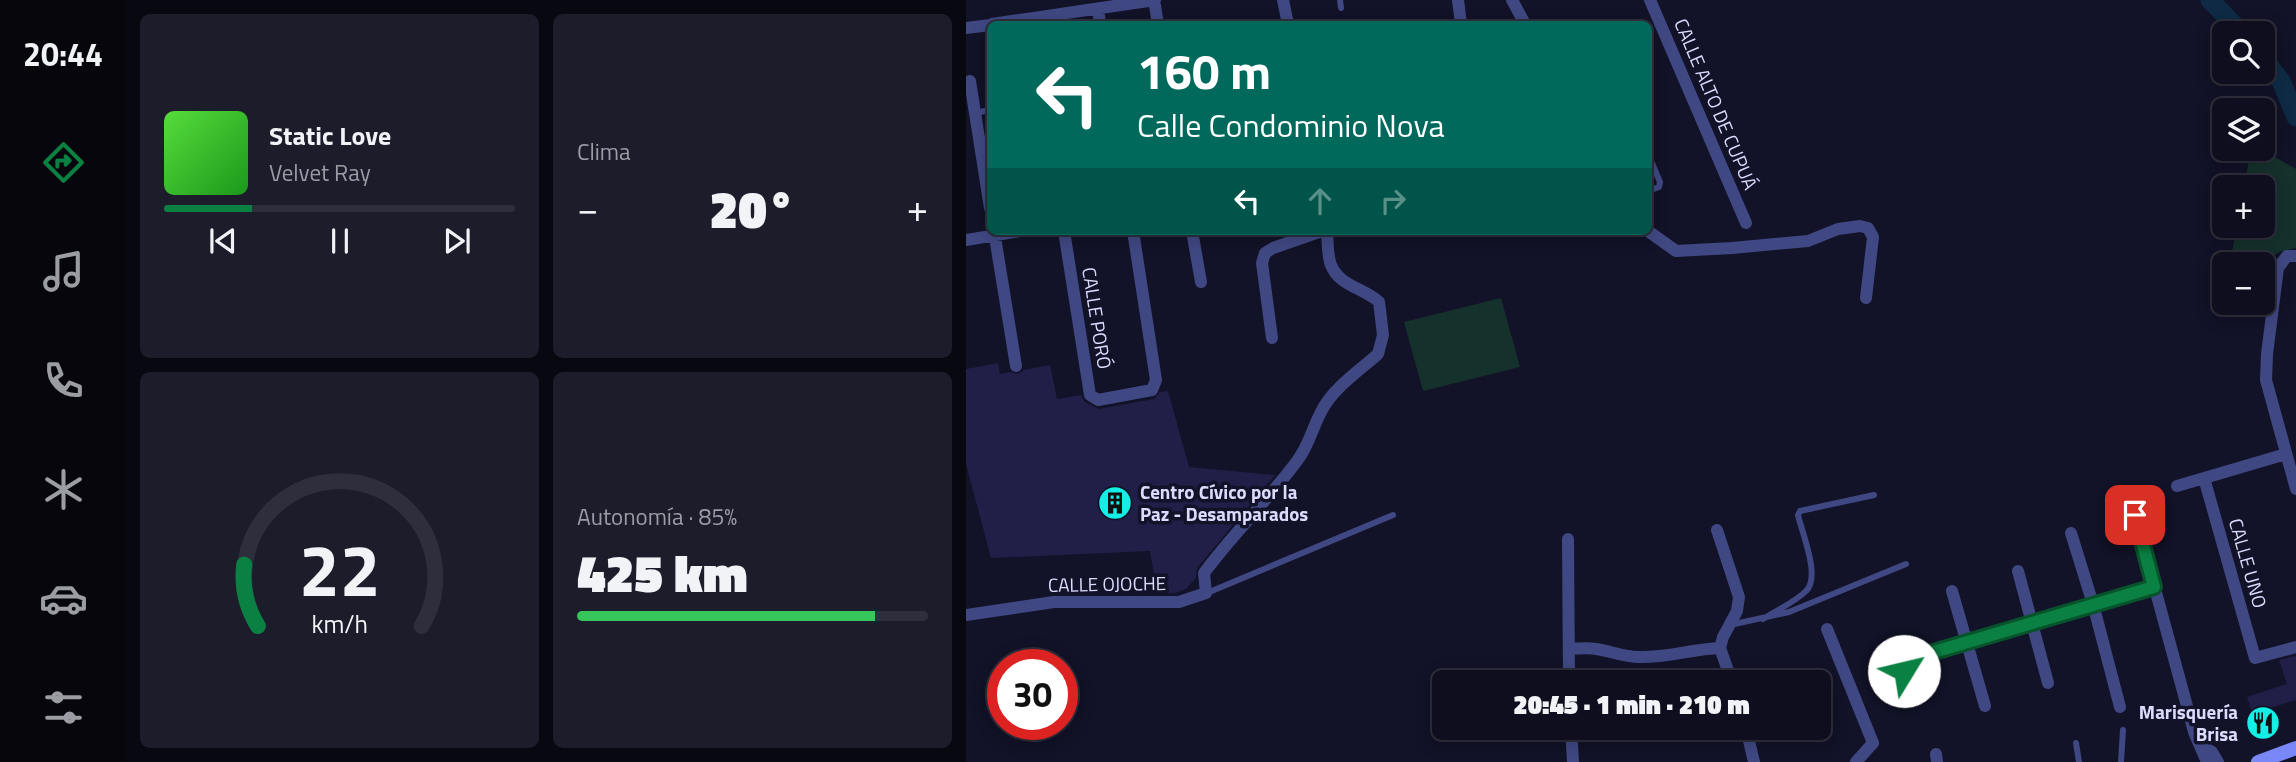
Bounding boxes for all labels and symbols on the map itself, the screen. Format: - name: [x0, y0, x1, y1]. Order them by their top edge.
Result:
- street label: CALLE ALTO DE CUPUÁ: [1667, 14, 1766, 194]
- street label: CALLE PORÓ: [1075, 265, 1120, 371]
- place label: Centro Cívico por la Paz - Desamparados: [1140, 477, 1308, 528]
- building icon: Centro Cívico por la Paz - Desamparados: [1096, 484, 1134, 522]
- pin: [2105, 485, 2165, 545]
- street label: CALLE UNO: [2222, 515, 2275, 611]
- street label: CALLE OJOCHE: [1048, 568, 1166, 599]
- position arrow: [1867, 634, 1941, 708]
- speed limit sign: 30: [987, 649, 1078, 740]
- place label: Marisquería Brisa: [2139, 697, 2238, 748]
- restaurant icon: Marisquería Brisa: [2244, 704, 2282, 742]

